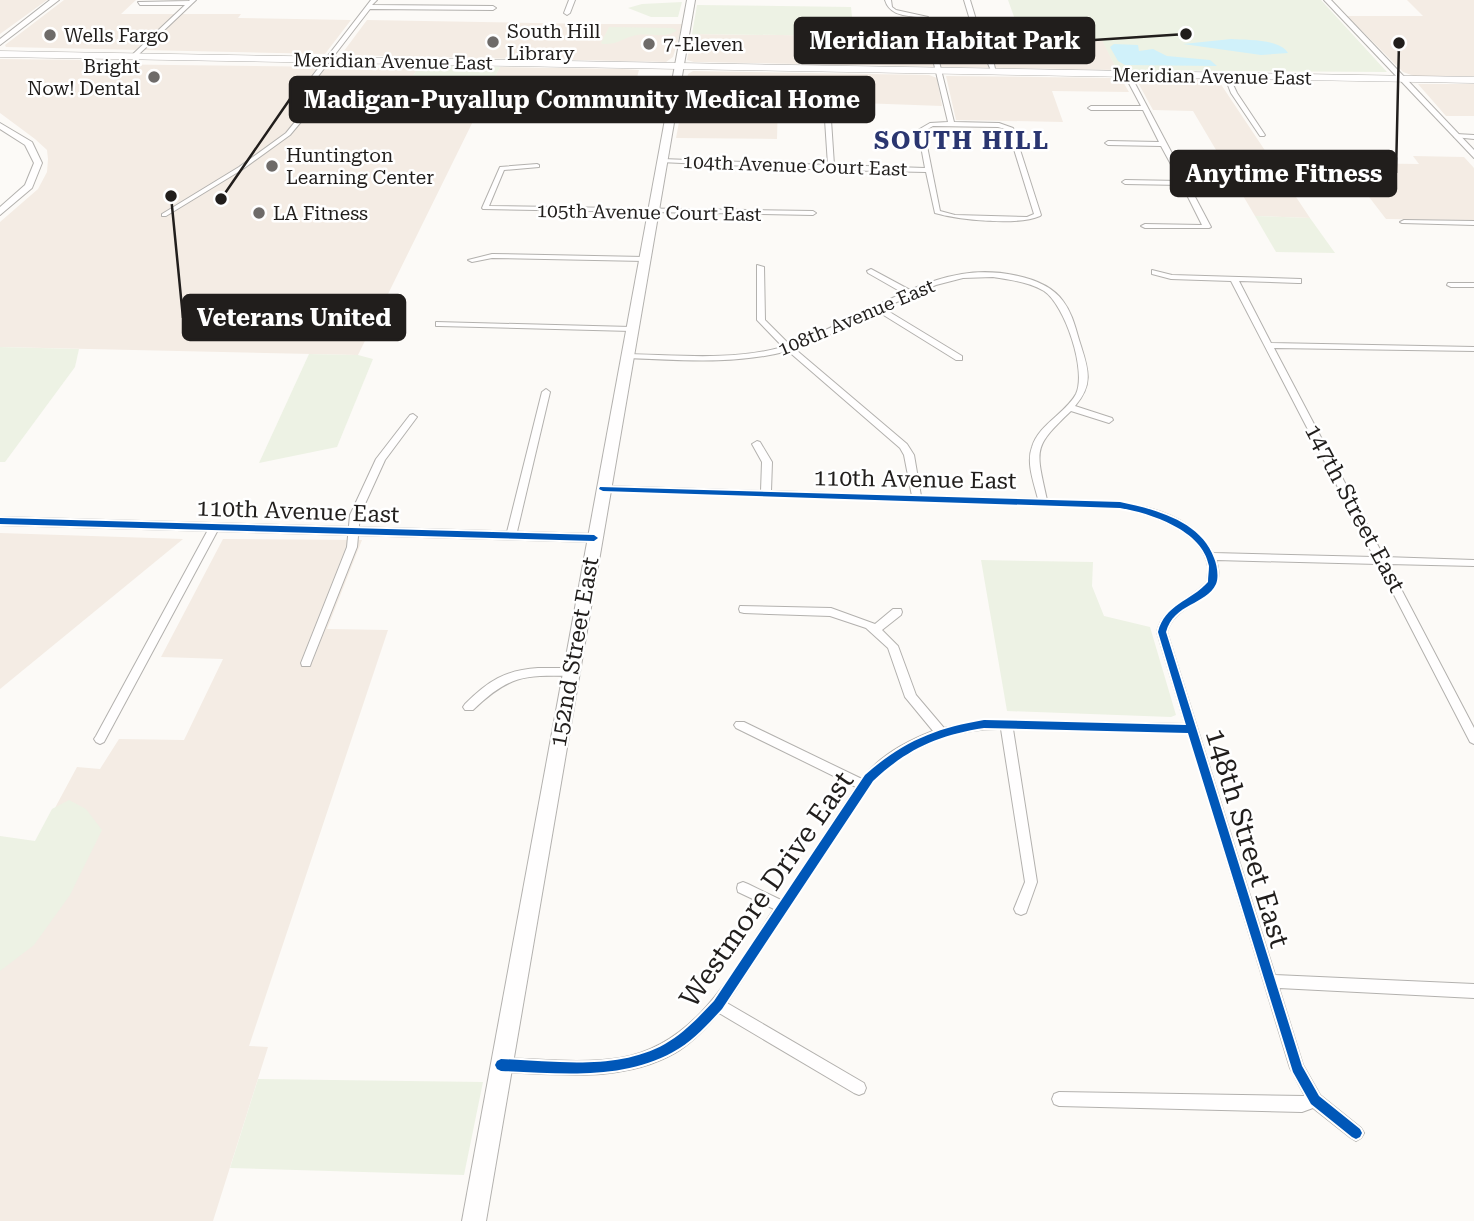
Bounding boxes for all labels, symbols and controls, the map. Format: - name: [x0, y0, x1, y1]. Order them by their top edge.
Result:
- callout: Meridian Habitat Park: [795, 18, 1094, 63]
- place label: South Hill Library: [507, 20, 601, 65]
- place label: Wells Fargo: [64, 24, 169, 47]
- marker: Wells Fargo: [42, 27, 58, 43]
- text: Meridian Habitat Park: [809, 27, 1081, 55]
- place label: 7-Eleven: [663, 33, 744, 56]
- marker: South Hill Library: [485, 34, 501, 50]
- marker: 7-Eleven: [641, 36, 657, 52]
- street label: Meridian Avenue East: [293, 48, 493, 75]
- place label: Bright Now! Dental: [27, 55, 140, 100]
- street label: Meridian Avenue East: [1112, 63, 1312, 90]
- marker: Bright Now! Dental: [146, 69, 162, 85]
- callout: Madigan-Puyallup Community Medical Home: [290, 77, 874, 122]
- text: Madigan-Puyallup Community Medical Home: [304, 86, 860, 114]
- district label: SOUTH HILL: [874, 127, 1050, 155]
- place label: Huntington Learning Center: [286, 144, 434, 189]
- street label: 104th Avenue Court East: [682, 150, 908, 181]
- callout: Anytime Fitness: [1171, 151, 1396, 196]
- marker: Huntington Learning Center: [264, 158, 280, 174]
- text: Anytime Fitness: [1186, 160, 1382, 188]
- street label: 105th Avenue Court East: [536, 199, 762, 226]
- place label: LA Fitness: [273, 202, 368, 225]
- marker: LA Fitness: [251, 205, 267, 221]
- street label: 108th Avenue East: [775, 274, 938, 361]
- callout: Veterans United: [183, 295, 405, 340]
- text: Veterans United: [197, 304, 391, 332]
- street label: 147th Street East: [1299, 420, 1410, 597]
- street label: 110th Avenue East: [813, 464, 1017, 495]
- street label: 110th Avenue East: [196, 494, 400, 529]
- street label: 152nd Street East: [544, 554, 605, 749]
- street label: 148th Street East: [1199, 725, 1296, 952]
- street label: Westmore Drive East: [673, 765, 860, 1013]

